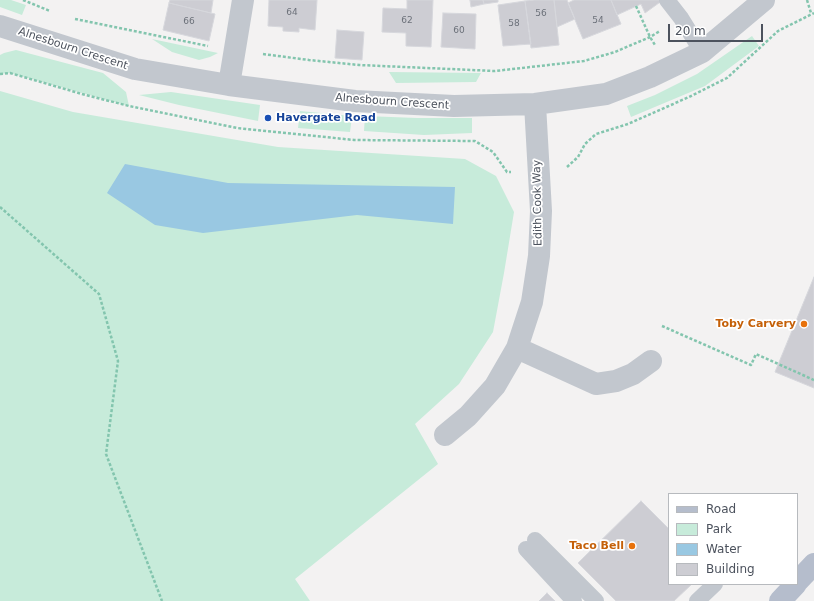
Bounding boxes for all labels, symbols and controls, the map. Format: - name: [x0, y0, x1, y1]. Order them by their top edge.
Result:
- house number: 64: [286, 8, 298, 18]
- house number: 56: [535, 9, 547, 19]
- house number: 62: [401, 16, 413, 26]
- house number: 54: [592, 16, 604, 26]
- scale bar: [670, 16, 765, 42]
- house number: 66: [183, 17, 195, 27]
- house number: 58: [508, 19, 520, 29]
- text: 20 m: [675, 24, 706, 38]
- street label: Alnesbourn Crescent: [17, 25, 129, 73]
- house number: 60: [453, 26, 465, 36]
- street label: Alnesbourn Crescent: [335, 91, 449, 113]
- place label: Havergate Road: [276, 111, 376, 125]
- marker: Havergate Road: [263, 113, 273, 123]
- street label: Edith Cook Way: [531, 160, 545, 246]
- place label: Toby Carvery: [715, 317, 796, 331]
- marker: Toby Carvery: [799, 319, 809, 329]
- legend: [668, 493, 798, 585]
- text: Road: [706, 502, 736, 516]
- text: Park: [706, 522, 732, 536]
- place label: Taco Bell: [569, 539, 624, 553]
- marker: Taco Bell: [627, 541, 637, 551]
- text: Water: [706, 542, 741, 556]
- text: Building: [706, 562, 755, 576]

